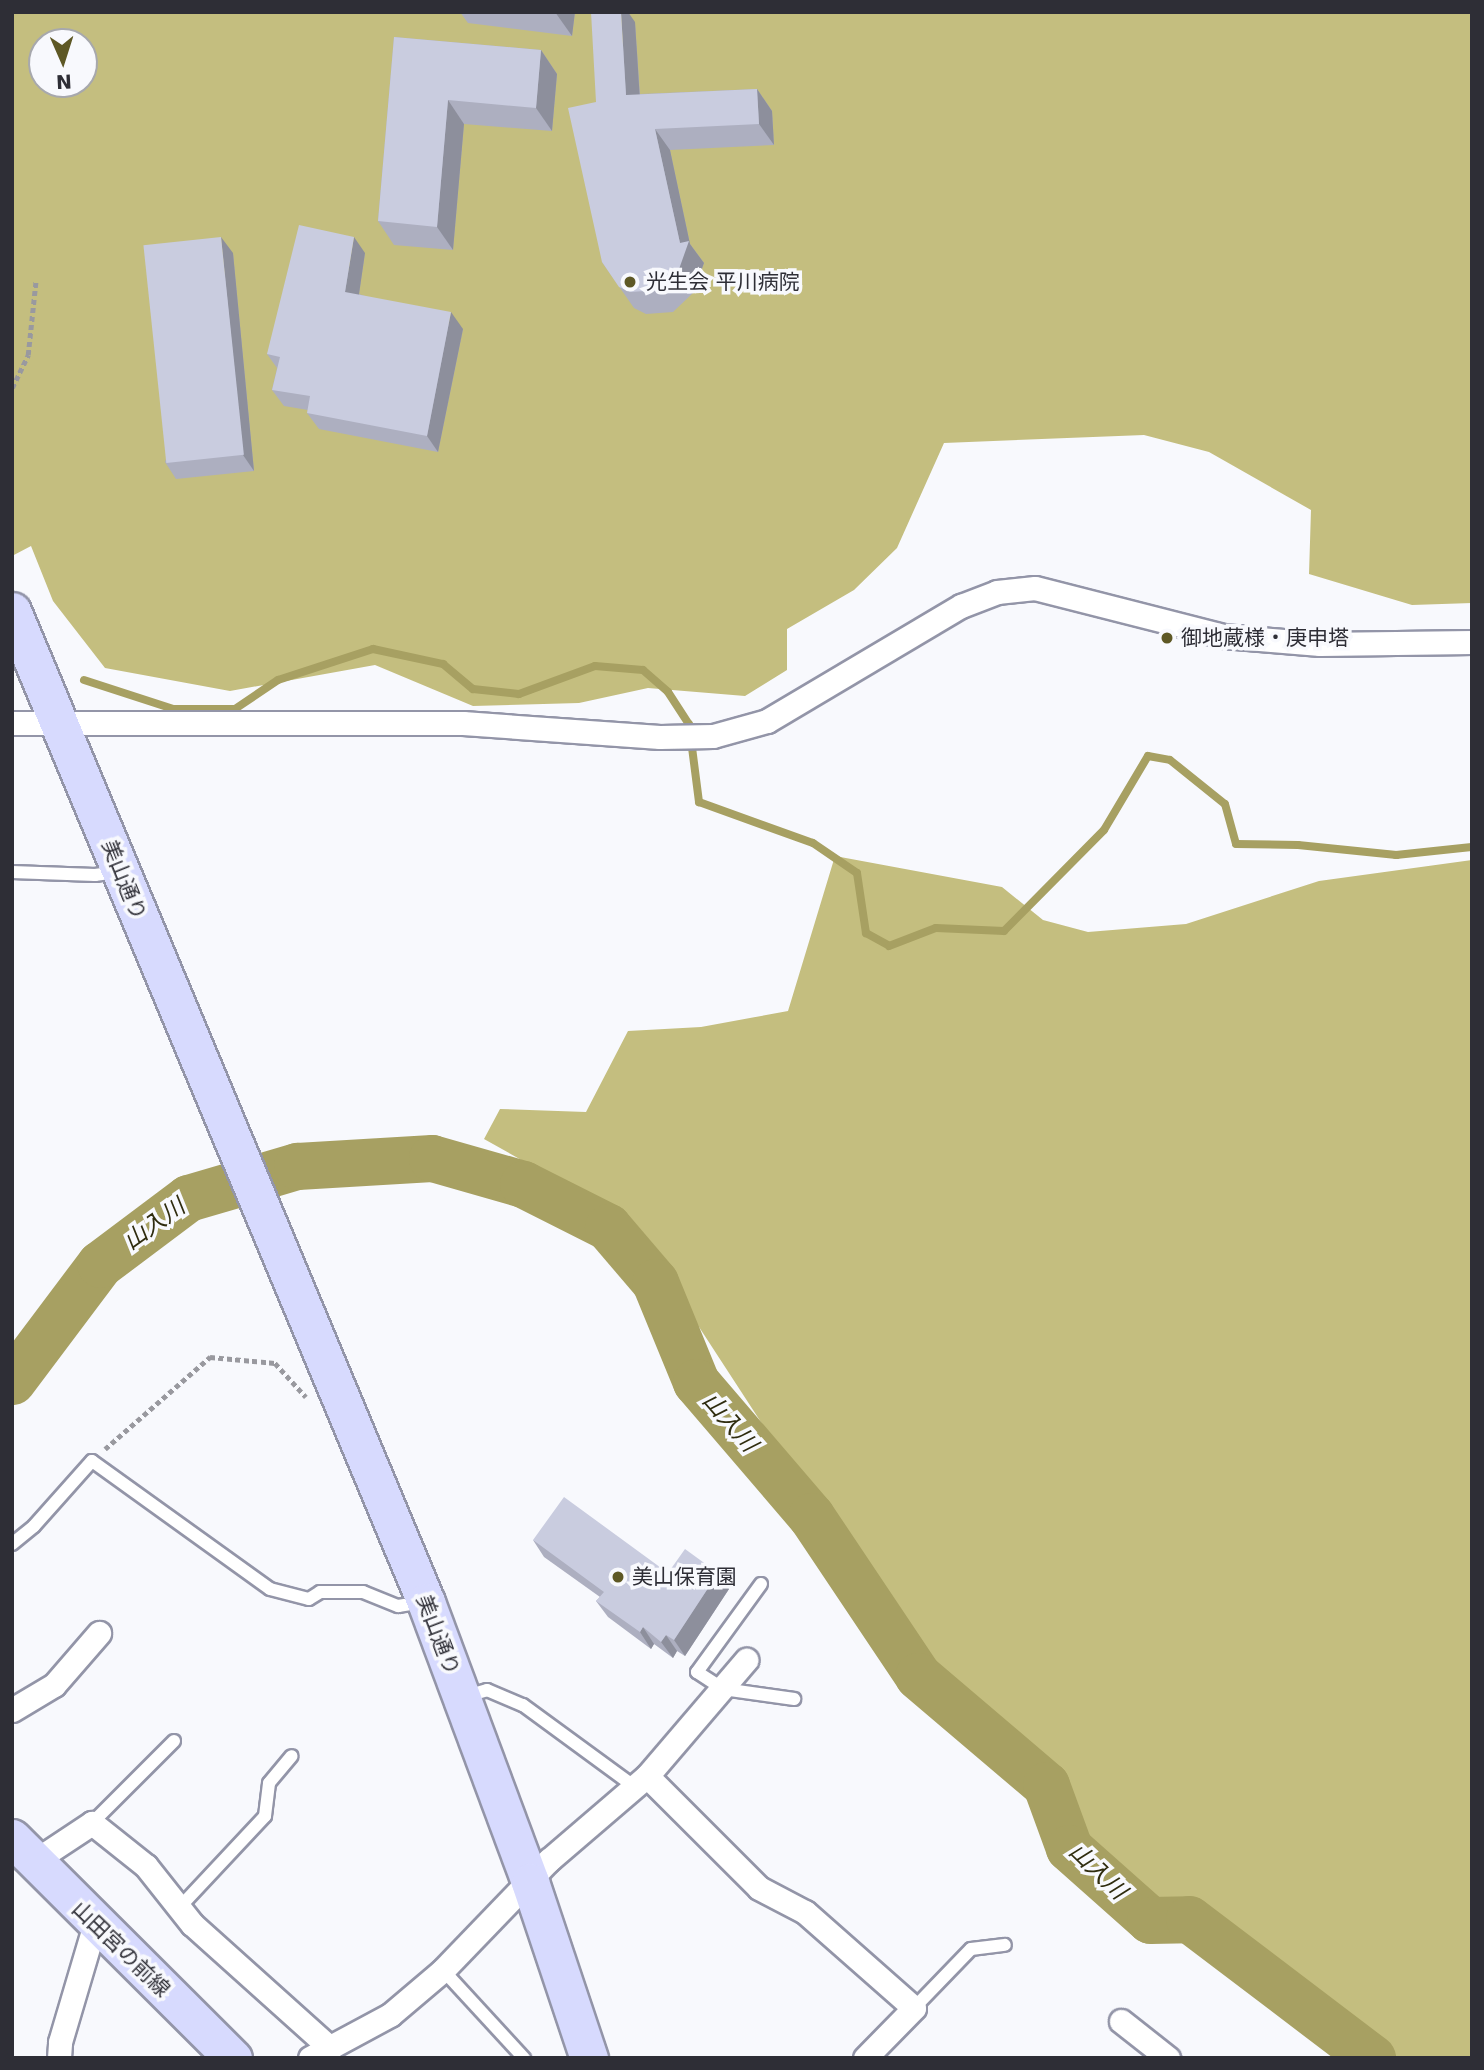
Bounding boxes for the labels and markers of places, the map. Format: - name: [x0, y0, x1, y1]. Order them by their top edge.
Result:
- place label: 光生会 平川病院: [646, 269, 800, 295]
- marker: 光生会 平川病院: [620, 272, 640, 292]
- place label: 御地蔵様・庚申塔: [1181, 625, 1349, 651]
- marker: 御地蔵様・庚申塔: [1159, 630, 1175, 646]
- place label: 美山保育園: [632, 1564, 737, 1590]
- marker: 美山保育園: [610, 1569, 626, 1585]

